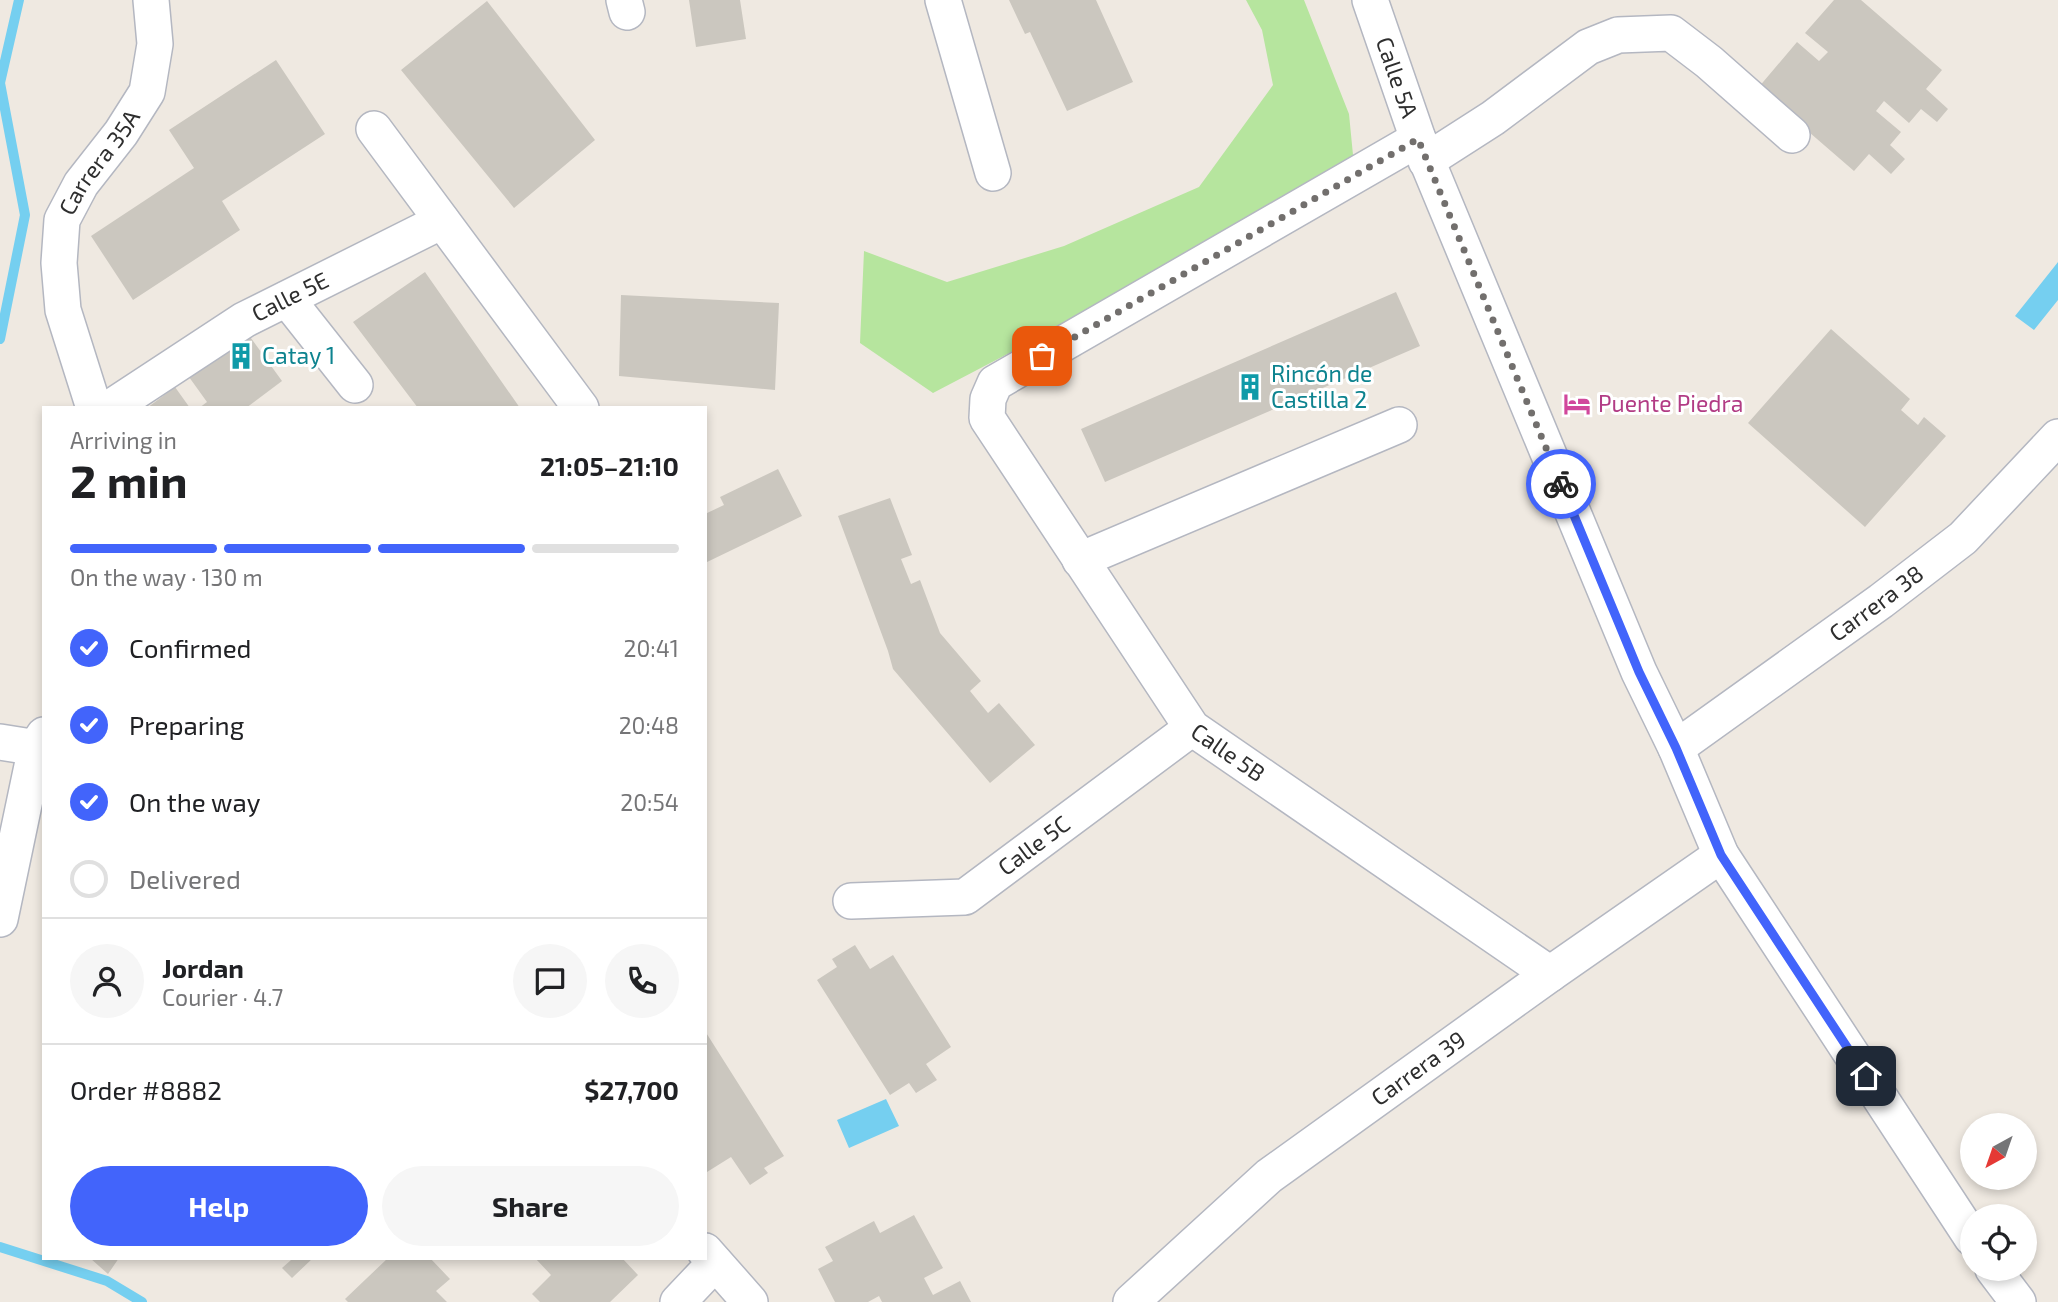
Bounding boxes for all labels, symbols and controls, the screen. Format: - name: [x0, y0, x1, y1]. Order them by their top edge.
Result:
- street label: Calle 5A: [1371, 33, 1425, 122]
- street label: Carrera 35A: [52, 103, 146, 219]
- street label: Calle 5E: [247, 265, 333, 327]
- pin: [1012, 326, 1072, 386]
- icon: bag: [1023, 337, 1061, 375]
- building icon: Catay 1: [226, 341, 256, 371]
- place label: Catay 1: [262, 341, 335, 369]
- place label: Rincón de Castilla 2: [1271, 359, 1372, 413]
- building icon: Rincón de Castilla 2: [1235, 372, 1265, 402]
- hotel icon: Puente Piedra: [1562, 389, 1592, 419]
- place label: Puente Piedra: [1598, 389, 1743, 417]
- text: Arriving in: [70, 426, 177, 454]
- courier: [1526, 449, 1596, 519]
- text: 21:05–21:10: [540, 450, 679, 481]
- text: 2 min: [70, 452, 188, 507]
- icon: bike: [1542, 465, 1580, 503]
- street label: Carrera 38: [1823, 559, 1928, 647]
- text: On the way · 130 m: [70, 563, 263, 591]
- icon: check: [70, 629, 108, 667]
- text: Confirmed: [129, 632, 252, 663]
- text: 20:41: [623, 634, 679, 662]
- icon: check: [70, 706, 108, 744]
- text: Preparing: [129, 709, 244, 740]
- text: 20:48: [619, 711, 679, 739]
- street label: Calle 5B: [1186, 717, 1271, 787]
- icon: check: [70, 783, 108, 821]
- text: On the way: [129, 786, 260, 817]
- text: 20:54: [620, 788, 679, 816]
- street label: Calle 5C: [992, 809, 1075, 881]
- text: Delivered: [129, 863, 241, 894]
- button: person: [70, 944, 144, 1018]
- button: chat: [513, 944, 587, 1018]
- button: phone: [605, 944, 679, 1018]
- text: Jordan: [162, 952, 244, 983]
- text: Courier · 4.7: [162, 983, 283, 1011]
- street label: Carrera 39: [1365, 1024, 1470, 1111]
- pin: [1836, 1046, 1896, 1106]
- icon: home: [1847, 1057, 1885, 1095]
- text: Order #8882: [70, 1074, 222, 1105]
- text: $27,700: [584, 1074, 679, 1105]
- north arrow: [1960, 1113, 2037, 1190]
- map controls: [1960, 1113, 2037, 1281]
- button: Help: [70, 1166, 368, 1246]
- button: Share: [382, 1166, 679, 1246]
- button: locate: [1960, 1204, 2037, 1281]

